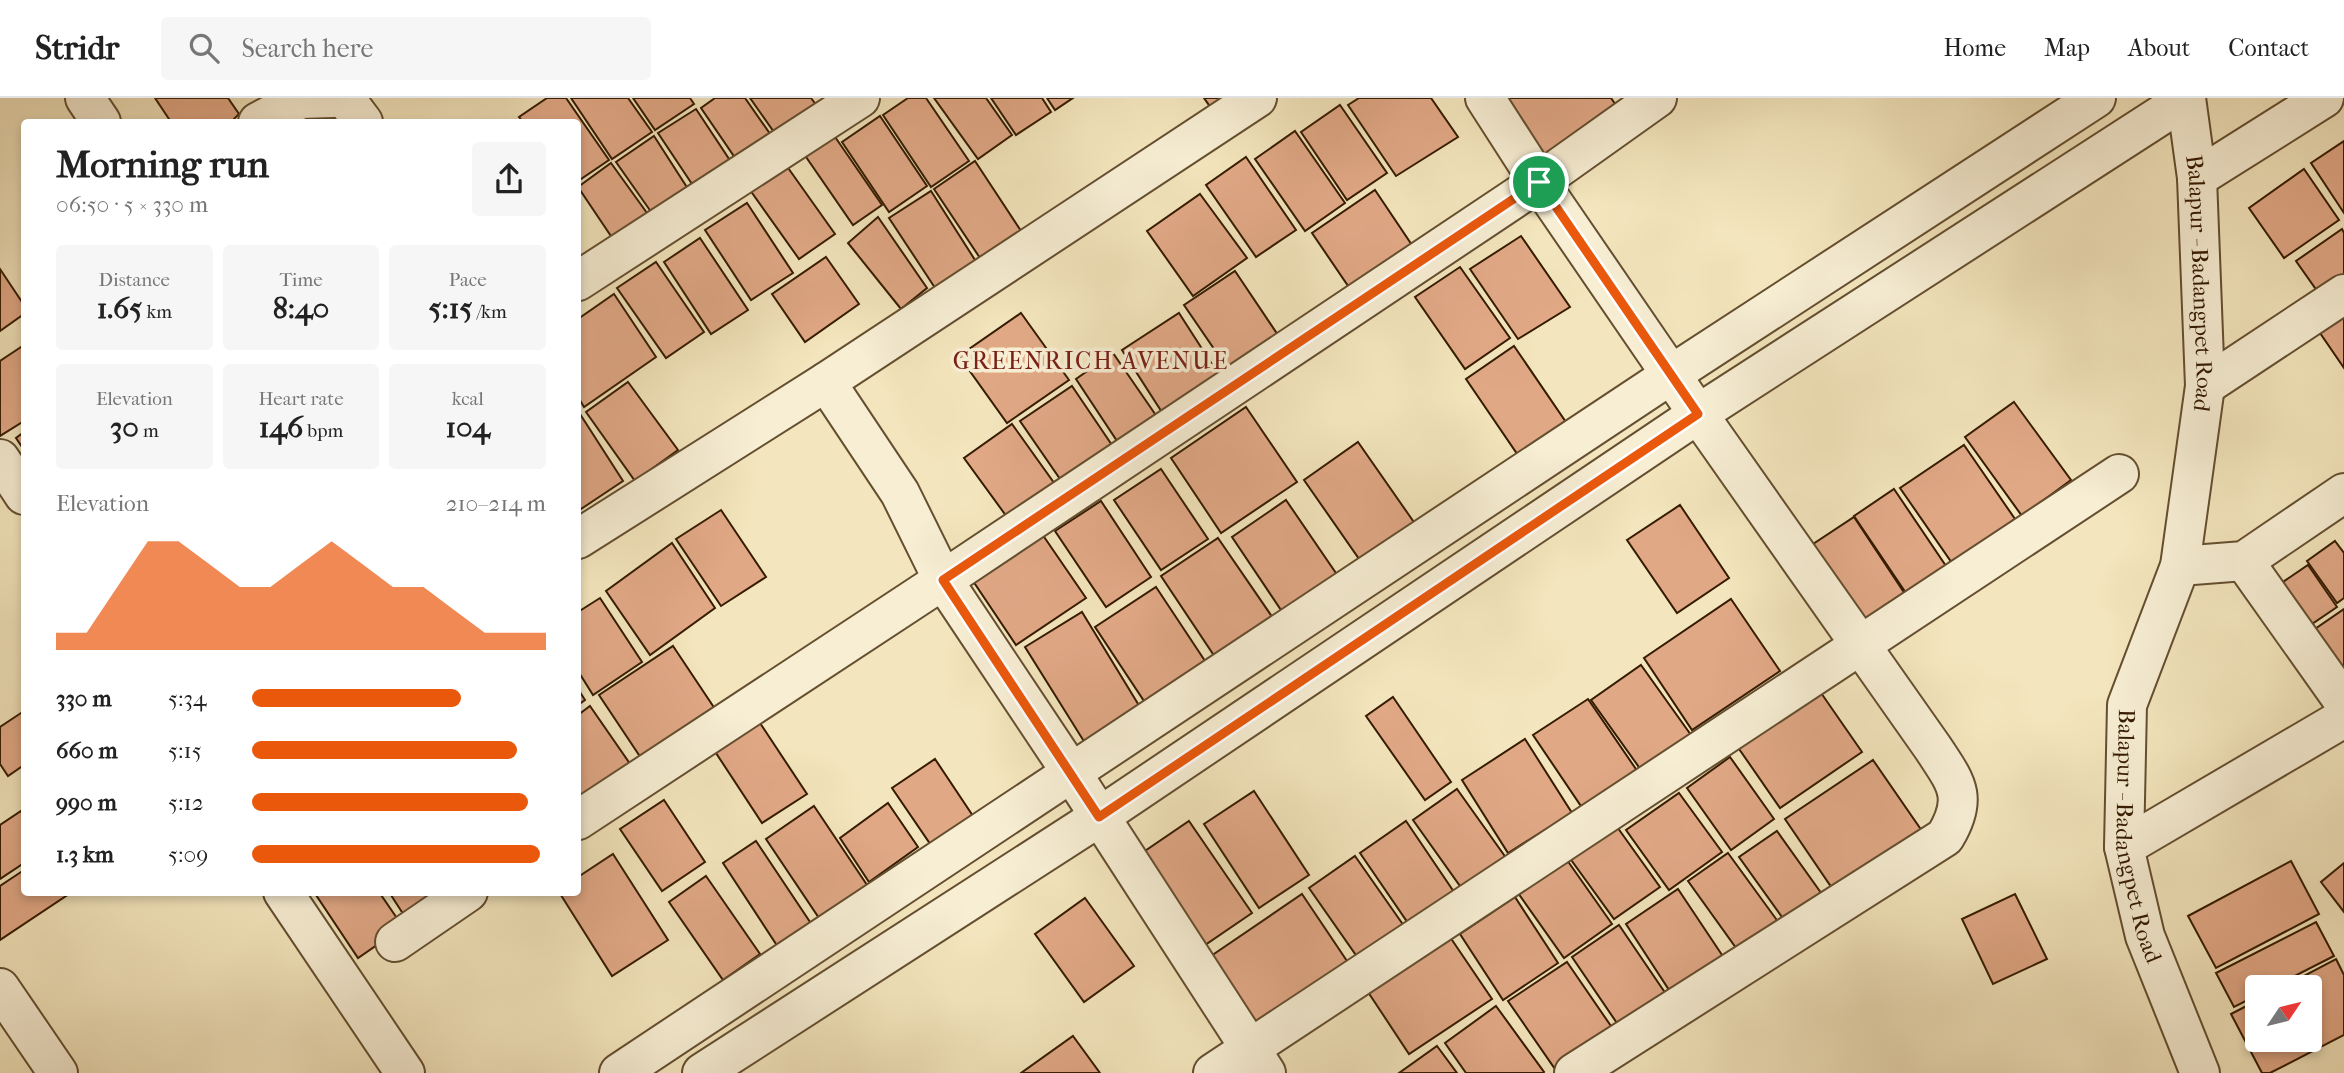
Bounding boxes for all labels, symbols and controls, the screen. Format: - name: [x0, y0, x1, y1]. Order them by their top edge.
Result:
- search box: [161, 17, 651, 80]
- text: Stridr: [35, 29, 119, 68]
- icon: search: [185, 29, 223, 67]
- text: Search here: [241, 33, 373, 64]
- text: Home: [1944, 34, 2006, 62]
- text: Map: [2044, 34, 2090, 62]
- text: About: [2128, 34, 2190, 62]
- text: Contact: [2228, 34, 2309, 62]
- text: Morning run: [56, 142, 269, 187]
- button: share: [472, 142, 546, 216]
- pin: [1509, 152, 1569, 212]
- street label: Balapur - Badangpet Road: [2180, 153, 2219, 414]
- icon: arrive: [1520, 163, 1558, 201]
- text: 06:50 · 5 × 330 m: [56, 191, 208, 218]
- text: Distance: [99, 269, 170, 291]
- text: Time: [279, 269, 323, 291]
- text: Pace: [449, 269, 487, 291]
- text: 1.65: [97, 291, 142, 326]
- text: 8:40: [273, 291, 329, 326]
- text: 5:15: [429, 291, 472, 326]
- text: km: [142, 301, 172, 323]
- text: /km: [472, 301, 507, 323]
- district label: GREENRICH AVENUE: [953, 347, 1229, 375]
- text: Elevation: [96, 388, 173, 410]
- text: Heart rate: [258, 388, 344, 410]
- text: kcal: [452, 388, 484, 410]
- text: 30: [110, 410, 139, 445]
- text: 146: [259, 410, 303, 445]
- text: 104: [445, 410, 490, 445]
- text: m: [139, 420, 159, 442]
- text: bpm: [303, 420, 343, 442]
- text: Elevation: [56, 490, 149, 517]
- text: 210–214 m: [446, 490, 546, 517]
- text: 330 m: [56, 685, 112, 712]
- text: 5:34: [168, 685, 207, 712]
- street label: Balapur - Badangpet Road: [2110, 709, 2168, 967]
- text: 660 m: [56, 737, 118, 764]
- text: 5:15: [168, 737, 202, 764]
- text: 990 m: [56, 789, 117, 816]
- text: 5:12: [168, 789, 204, 816]
- text: 1.3 km: [56, 841, 114, 868]
- text: 5:09: [168, 841, 208, 868]
- north arrow: [2245, 975, 2322, 1052]
- map controls: [2245, 975, 2322, 1052]

